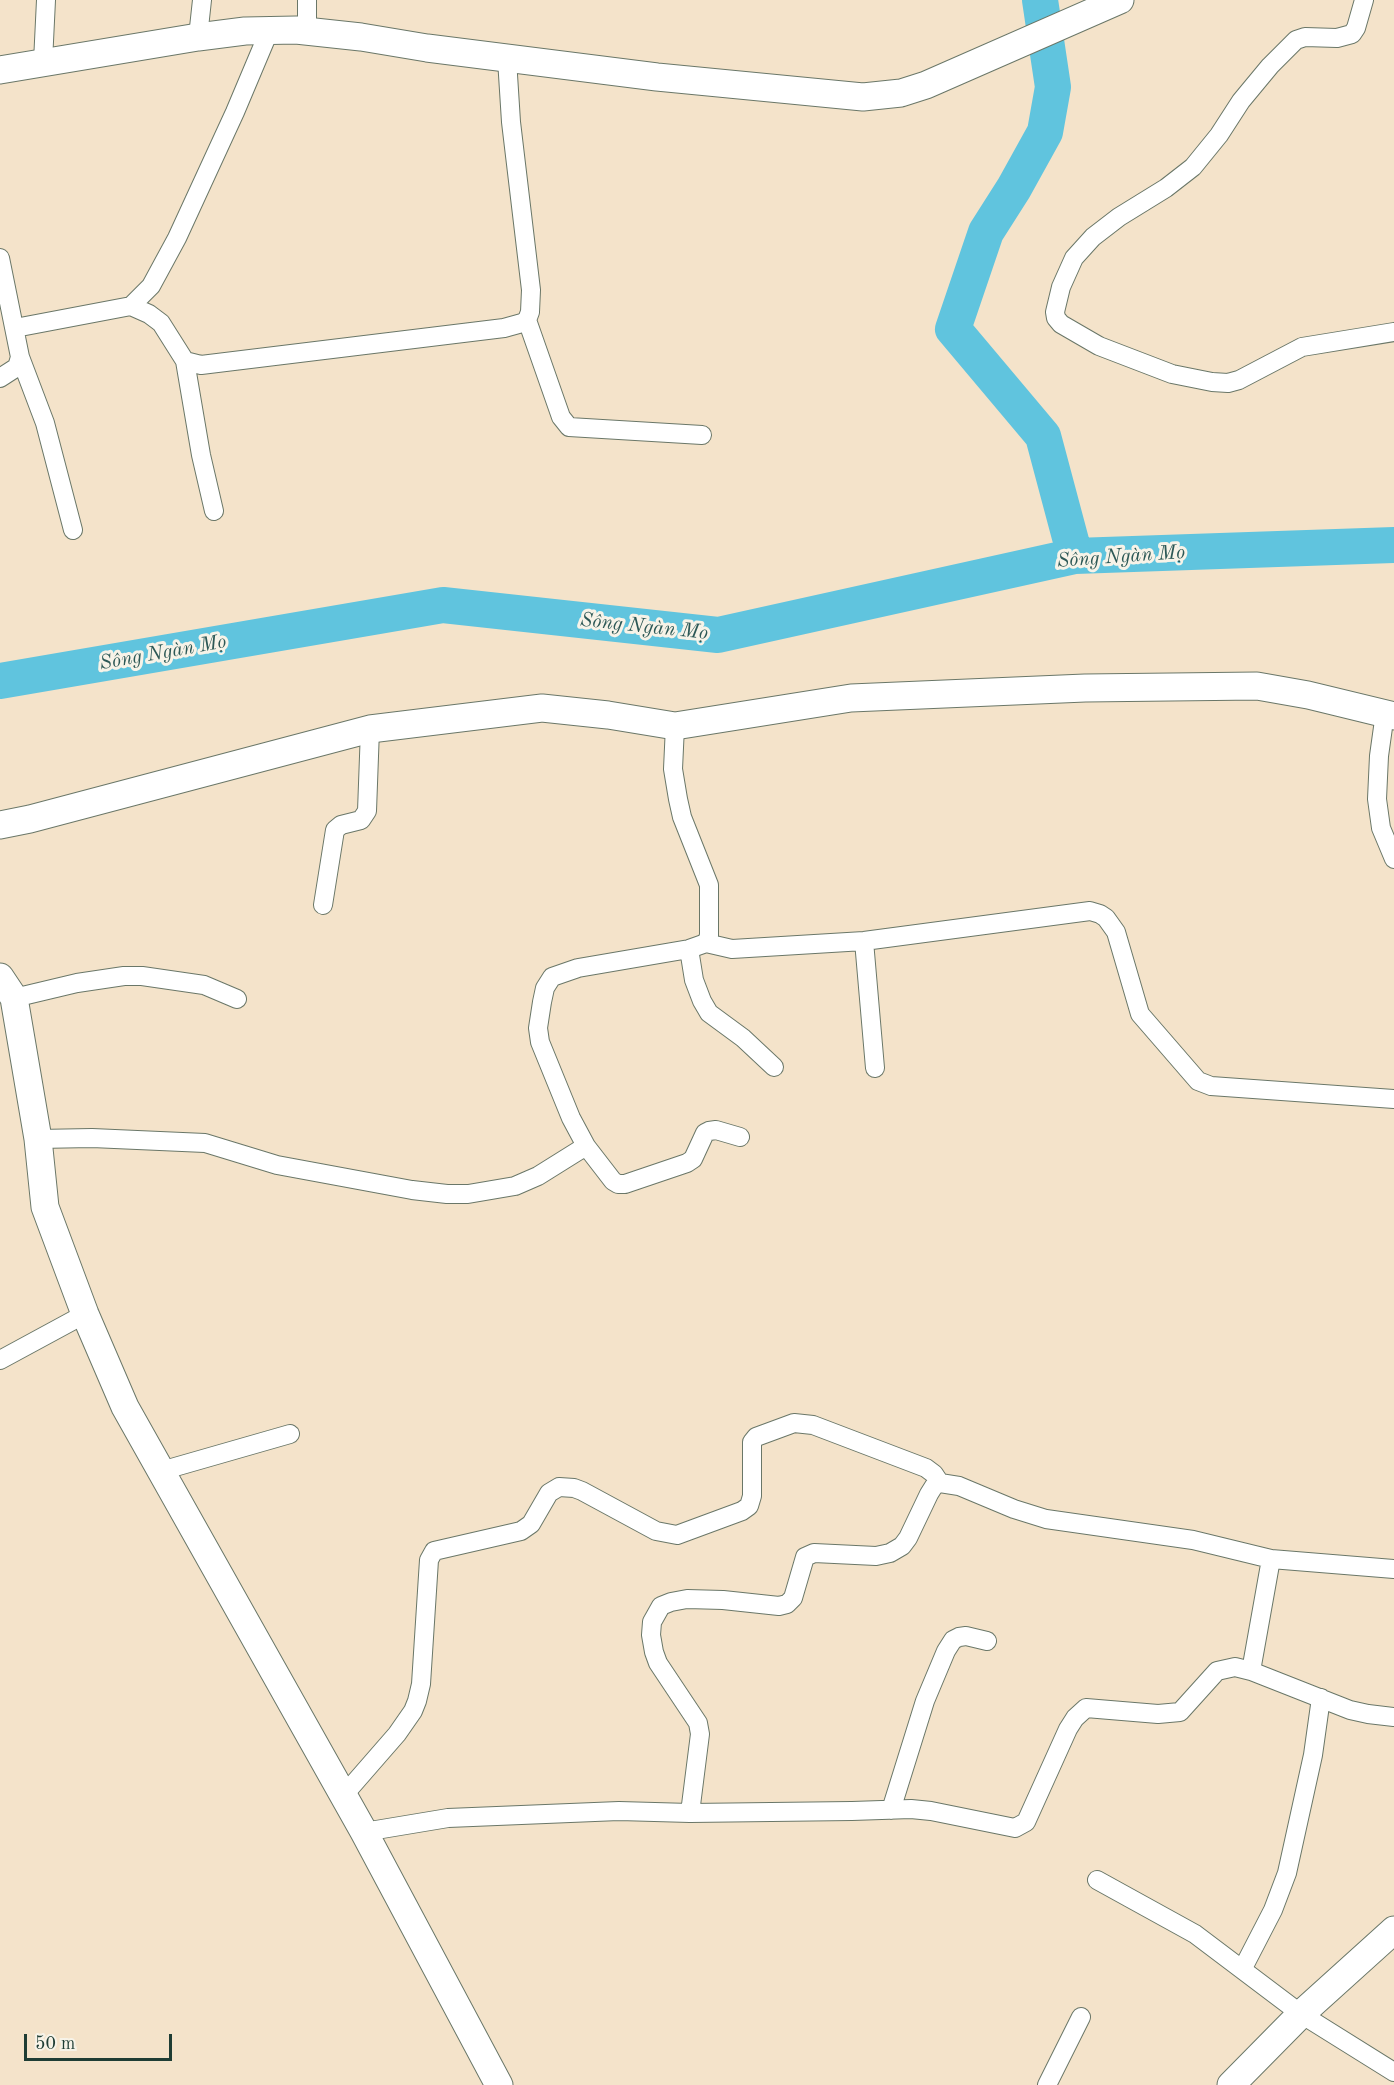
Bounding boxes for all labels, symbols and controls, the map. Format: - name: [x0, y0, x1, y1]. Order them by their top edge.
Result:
- water label: Sông Ngàn Mọ: [1056, 541, 1186, 573]
- water label: Sông Ngàn Mọ: [579, 608, 709, 646]
- water label: Sông Ngàn Mọ: [98, 630, 228, 676]
- scale bar: [27, 2022, 176, 2060]
- text: 50 m: [35, 2035, 75, 2053]

